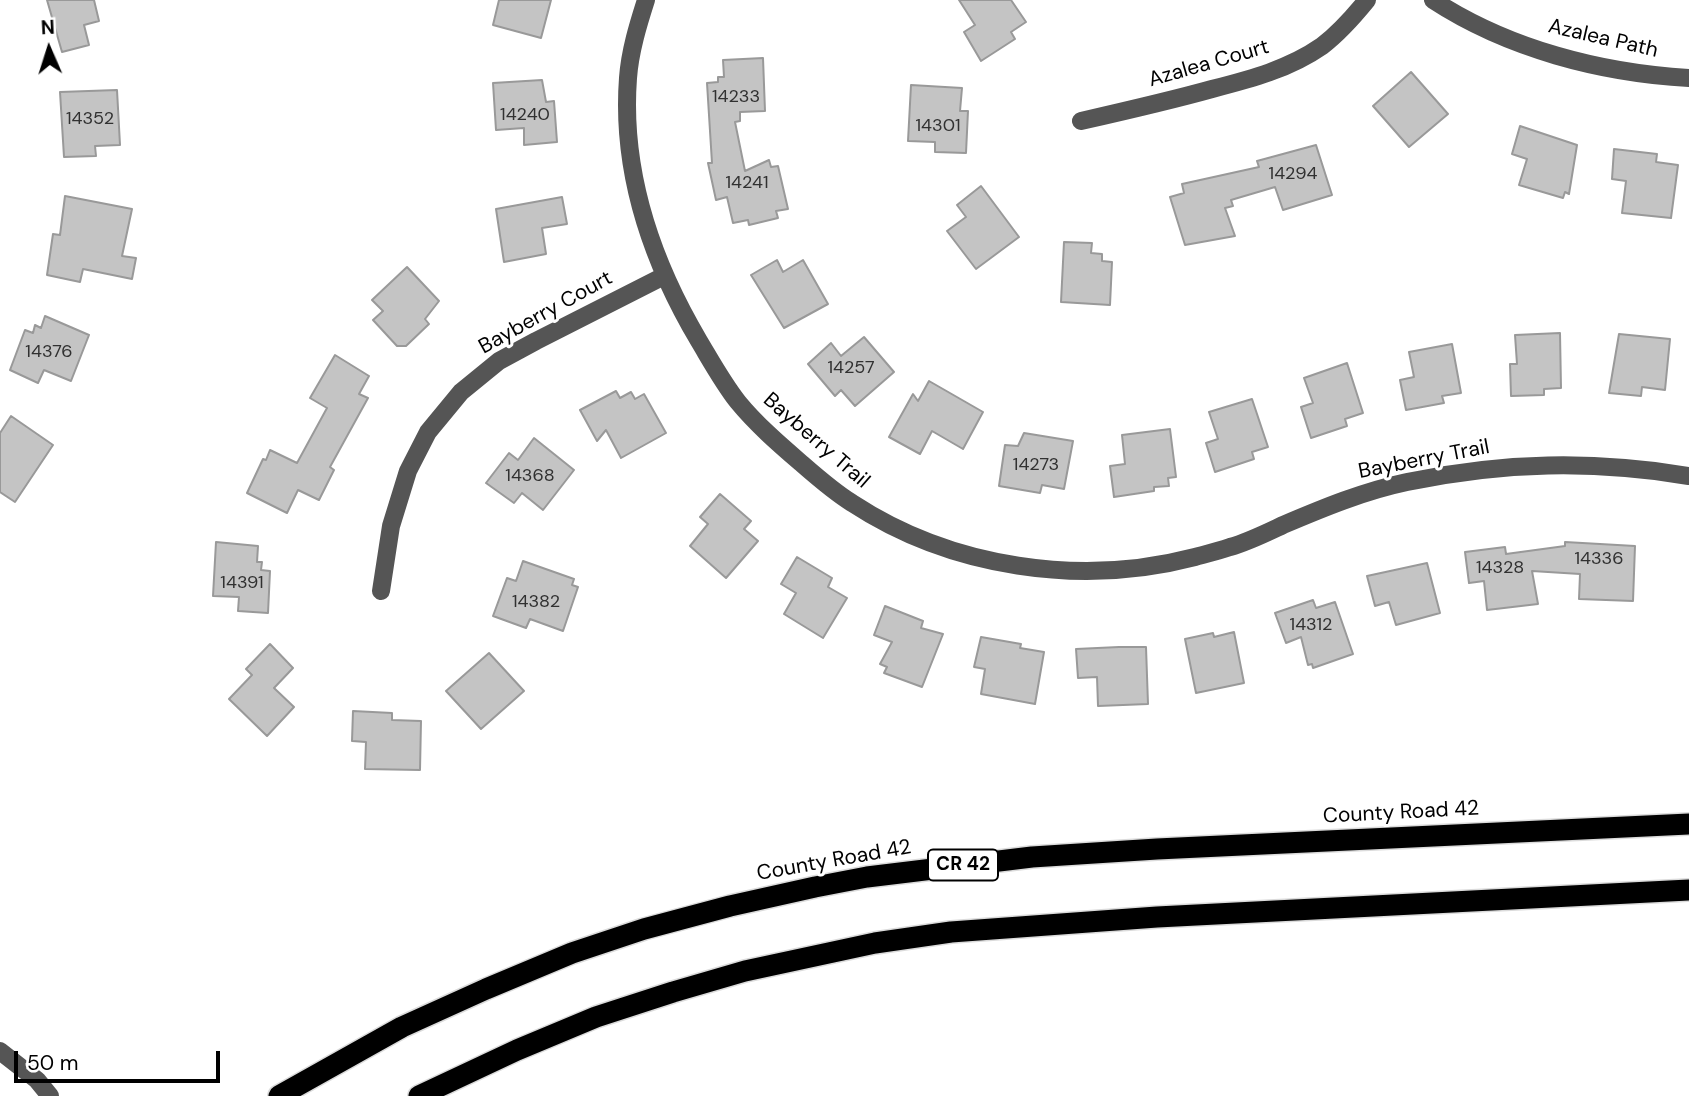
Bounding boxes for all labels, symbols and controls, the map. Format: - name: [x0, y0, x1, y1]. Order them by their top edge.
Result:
- north arrow: [14, 14, 84, 84]
- street label: Azalea Path: [1546, 14, 1660, 64]
- text: N: [40, 15, 55, 40]
- street label: Azalea Court: [1146, 35, 1272, 93]
- house number: 14233: [712, 86, 760, 108]
- house number: 14240: [500, 104, 550, 126]
- house number: 14352: [66, 108, 114, 130]
- house number: 14301: [915, 115, 961, 137]
- house number: 14294: [1269, 163, 1317, 185]
- house number: 14241: [725, 172, 769, 194]
- street label: Bayberry Court: [475, 266, 617, 360]
- house number: 14376: [25, 341, 73, 363]
- house number: 14257: [827, 357, 875, 379]
- street label: Bayberry Trail: [758, 388, 874, 494]
- street label: Bayberry Trail: [1356, 435, 1492, 485]
- house number: 14273: [1013, 454, 1059, 476]
- house number: 14368: [505, 465, 555, 487]
- house number: 14336: [1574, 548, 1624, 570]
- house number: 14328: [1476, 557, 1524, 579]
- house number: 14391: [220, 572, 264, 594]
- house number: 14382: [512, 591, 560, 613]
- house number: 14312: [1290, 614, 1332, 636]
- street label: County Road 42: [1322, 796, 1480, 830]
- street label: County Road 42: [755, 835, 913, 887]
- road number: CR 42: [928, 850, 998, 880]
- scale bar: [18, 1036, 224, 1080]
- text: 50 m: [27, 1049, 78, 1077]

